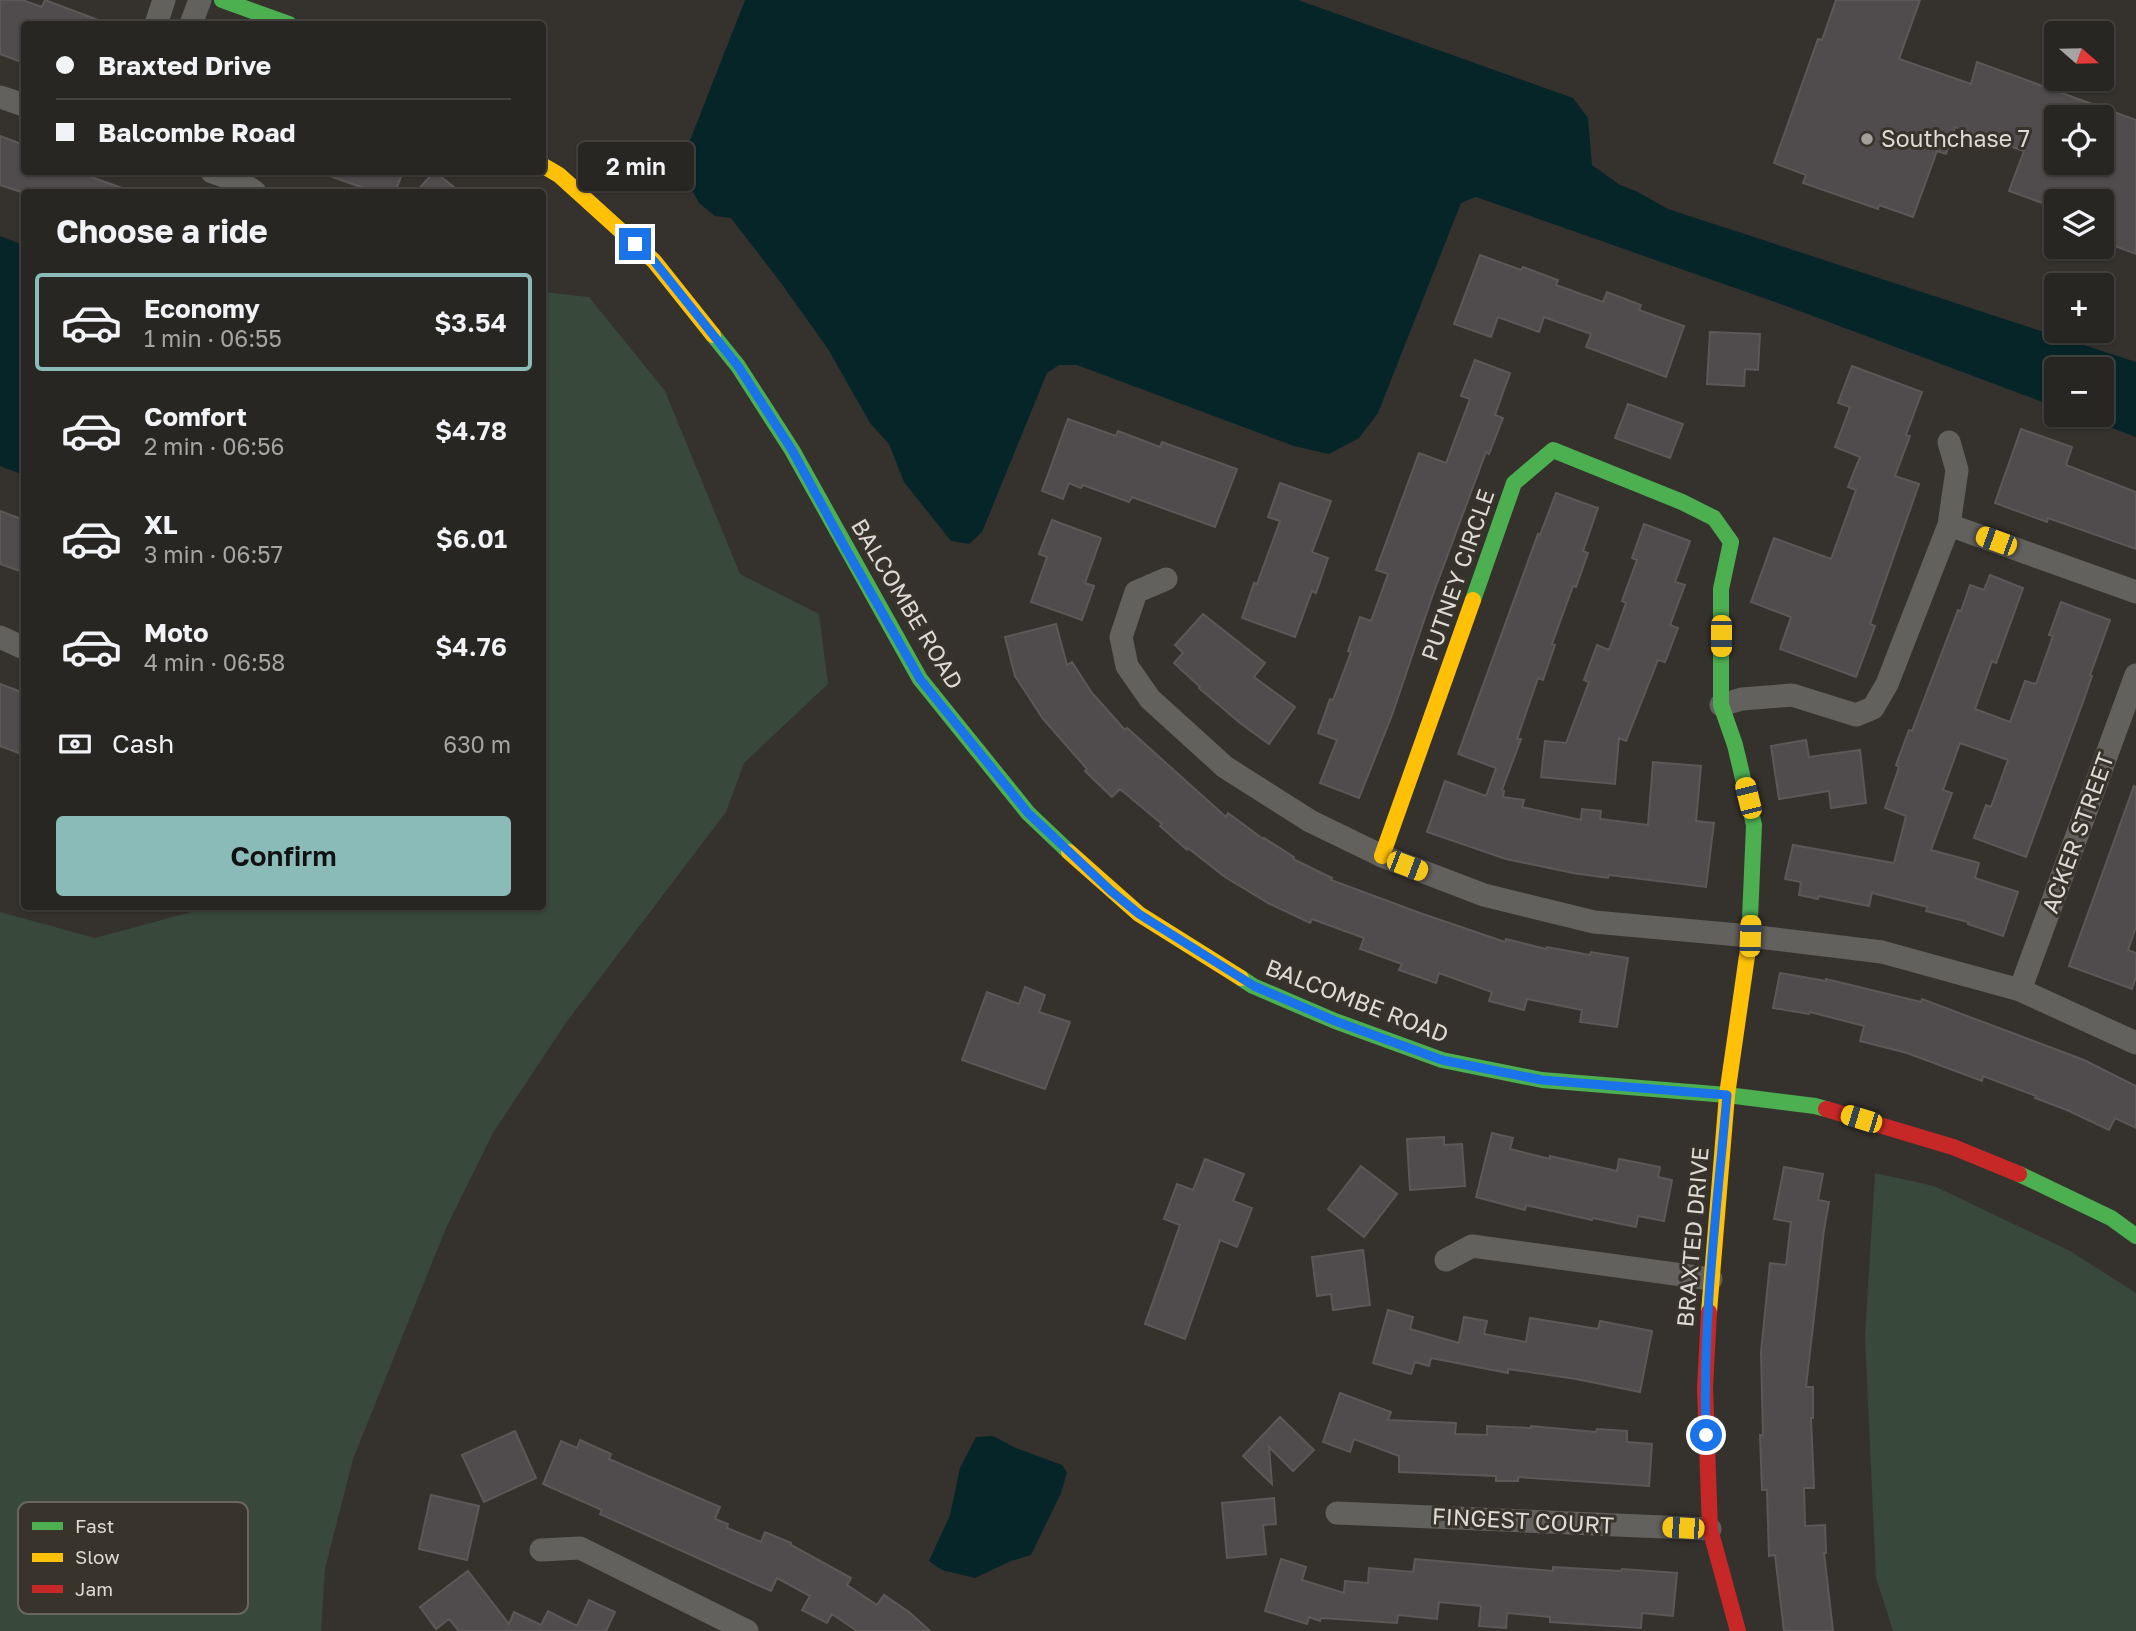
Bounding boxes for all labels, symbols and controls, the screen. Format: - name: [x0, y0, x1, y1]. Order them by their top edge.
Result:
- north arrow: [2044, 21, 2114, 91]
- map controls: [2044, 21, 2114, 427]
- text: Braxted Drive: [98, 50, 271, 81]
- button: locate: [2044, 105, 2114, 175]
- text: Balcombe Road: [98, 117, 295, 148]
- place label: Southchase 7: [1881, 124, 2030, 152]
- marker: Southchase 7: [1859, 131, 1875, 147]
- callout: 2 min: [577, 142, 693, 191]
- text: 2 min: [606, 152, 666, 180]
- button: layers: [2044, 189, 2114, 259]
- text: Choose a ride: [56, 212, 268, 250]
- route end: [619, 228, 651, 260]
- button: +: [2044, 273, 2114, 343]
- icon: car: [60, 291, 123, 354]
- text: Economy: [144, 293, 260, 324]
- text: $3.54: [434, 307, 507, 338]
- text: 1 min · 06:55: [144, 324, 282, 352]
- button: −: [2044, 357, 2114, 427]
- icon: car: [60, 399, 123, 462]
- text: Comfort: [144, 401, 247, 432]
- text: $4.78: [435, 415, 507, 446]
- text: 2 min · 06:56: [144, 432, 284, 460]
- street label: PUTNEY CIRCLE: [1415, 485, 1500, 664]
- icon: car: [60, 507, 123, 570]
- text: XL: [144, 509, 178, 540]
- street label: BALCOMBE ROAD: [846, 513, 970, 694]
- text: $6.01: [436, 523, 507, 554]
- car: [1973, 524, 2020, 558]
- text: 3 min · 06:57: [144, 540, 283, 568]
- icon: car: [60, 615, 123, 678]
- car: [1711, 615, 1732, 657]
- text: Moto: [144, 617, 209, 648]
- text: $4.76: [435, 631, 507, 662]
- text: 4 min · 06:58: [144, 648, 285, 676]
- icon: cash: [56, 725, 94, 763]
- text: Cash: [112, 728, 174, 759]
- text: 630 m: [443, 730, 511, 758]
- street label: ACKER STREET: [2035, 749, 2119, 917]
- car: [1733, 775, 1764, 821]
- button: Confirm: [56, 816, 511, 896]
- car: [1384, 849, 1431, 883]
- car: [1739, 915, 1762, 957]
- street label: BALCOMBE ROAD: [1262, 952, 1453, 1048]
- car: [1838, 1103, 1885, 1135]
- street label: BRAXTED DRIVE: [1670, 1146, 1714, 1328]
- route start: [1690, 1419, 1722, 1451]
- street label: FINGEST COURT: [1431, 1501, 1615, 1539]
- legend: [18, 1502, 248, 1614]
- text: Fast: [75, 1514, 114, 1537]
- car: [1662, 1516, 1705, 1540]
- text: Slow: [75, 1545, 120, 1568]
- text: Jam: [75, 1577, 113, 1600]

